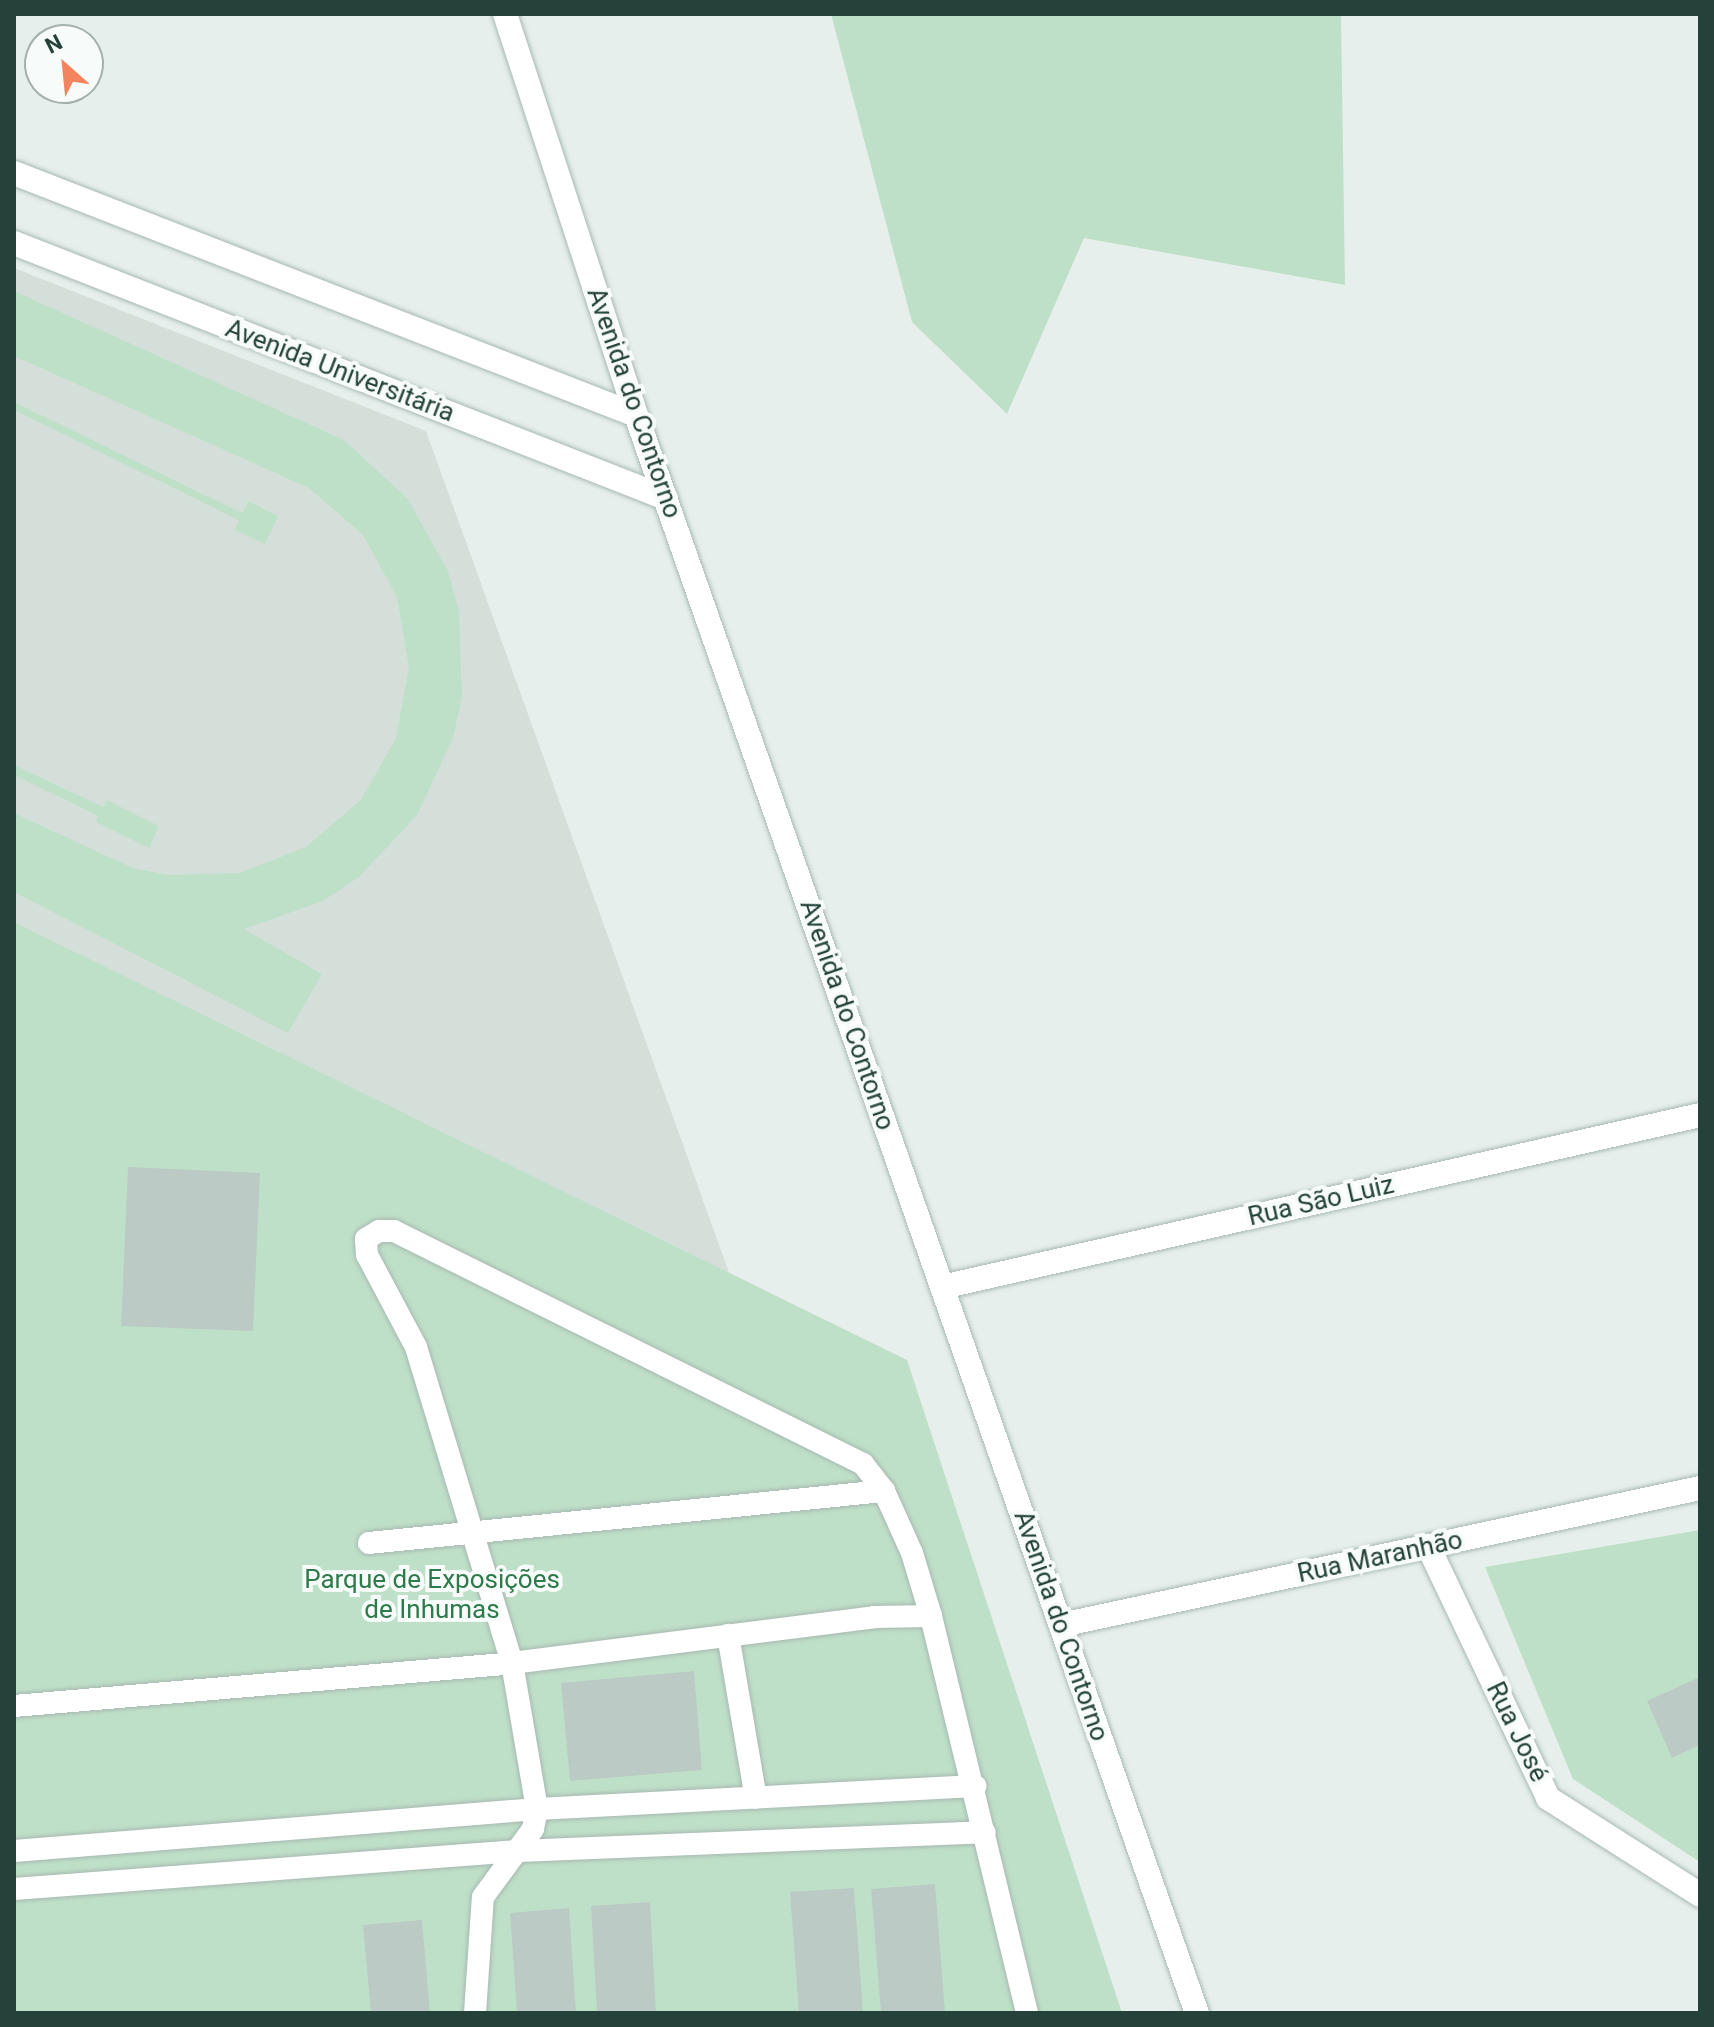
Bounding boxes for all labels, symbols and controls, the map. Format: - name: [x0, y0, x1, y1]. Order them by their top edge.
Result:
- north arrow: [24, 24, 104, 104]
- text: N: [41, 29, 66, 59]
- street label: Avenida do Contorno: [580, 284, 688, 522]
- street label: Avenida Universitária: [221, 313, 459, 429]
- street label: Avenida do Contorno: [793, 896, 901, 1134]
- street label: Rua São Luiz: [1245, 1169, 1397, 1233]
- street label: Avenida do Contorno: [1007, 1507, 1115, 1745]
- street label: Rua Maranhão: [1295, 1524, 1465, 1590]
- park label: Parque de Exposições de Inhumas: [304, 1564, 560, 1626]
- street label: Rua José: [1479, 1677, 1555, 1787]

